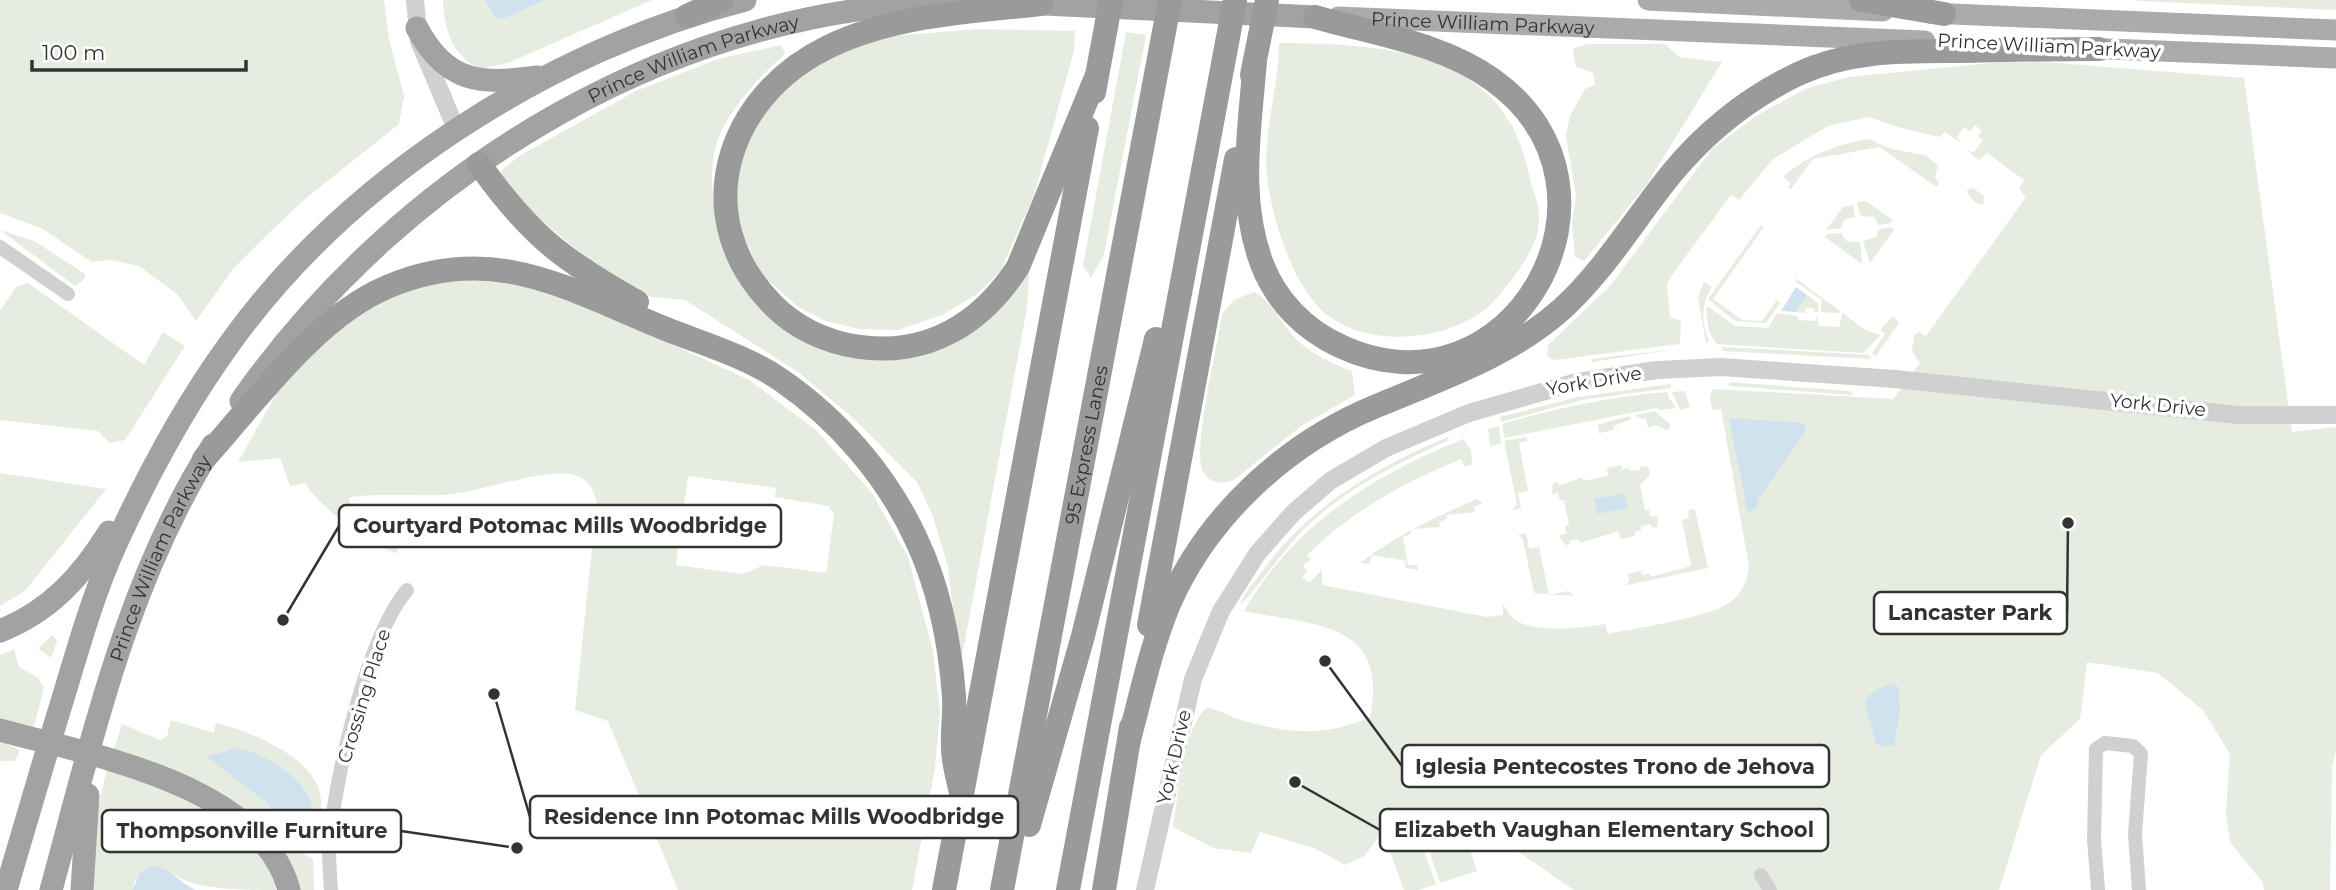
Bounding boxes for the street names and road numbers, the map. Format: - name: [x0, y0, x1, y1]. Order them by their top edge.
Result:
- street label: Prince William Parkway: [1371, 7, 1596, 39]
- street label: Prince William Parkway: [584, 9, 802, 108]
- street label: Prince William Parkway: [1937, 29, 2162, 63]
- street label: York Drive: [1545, 361, 1643, 401]
- street label: 95 Express Lanes: [1060, 363, 1112, 526]
- street label: York Drive: [2109, 389, 2207, 421]
- street label: Prince William Parkway: [105, 450, 216, 664]
- street label: Crossing Place: [333, 626, 395, 766]
- street label: York Drive: [1152, 707, 1196, 807]

